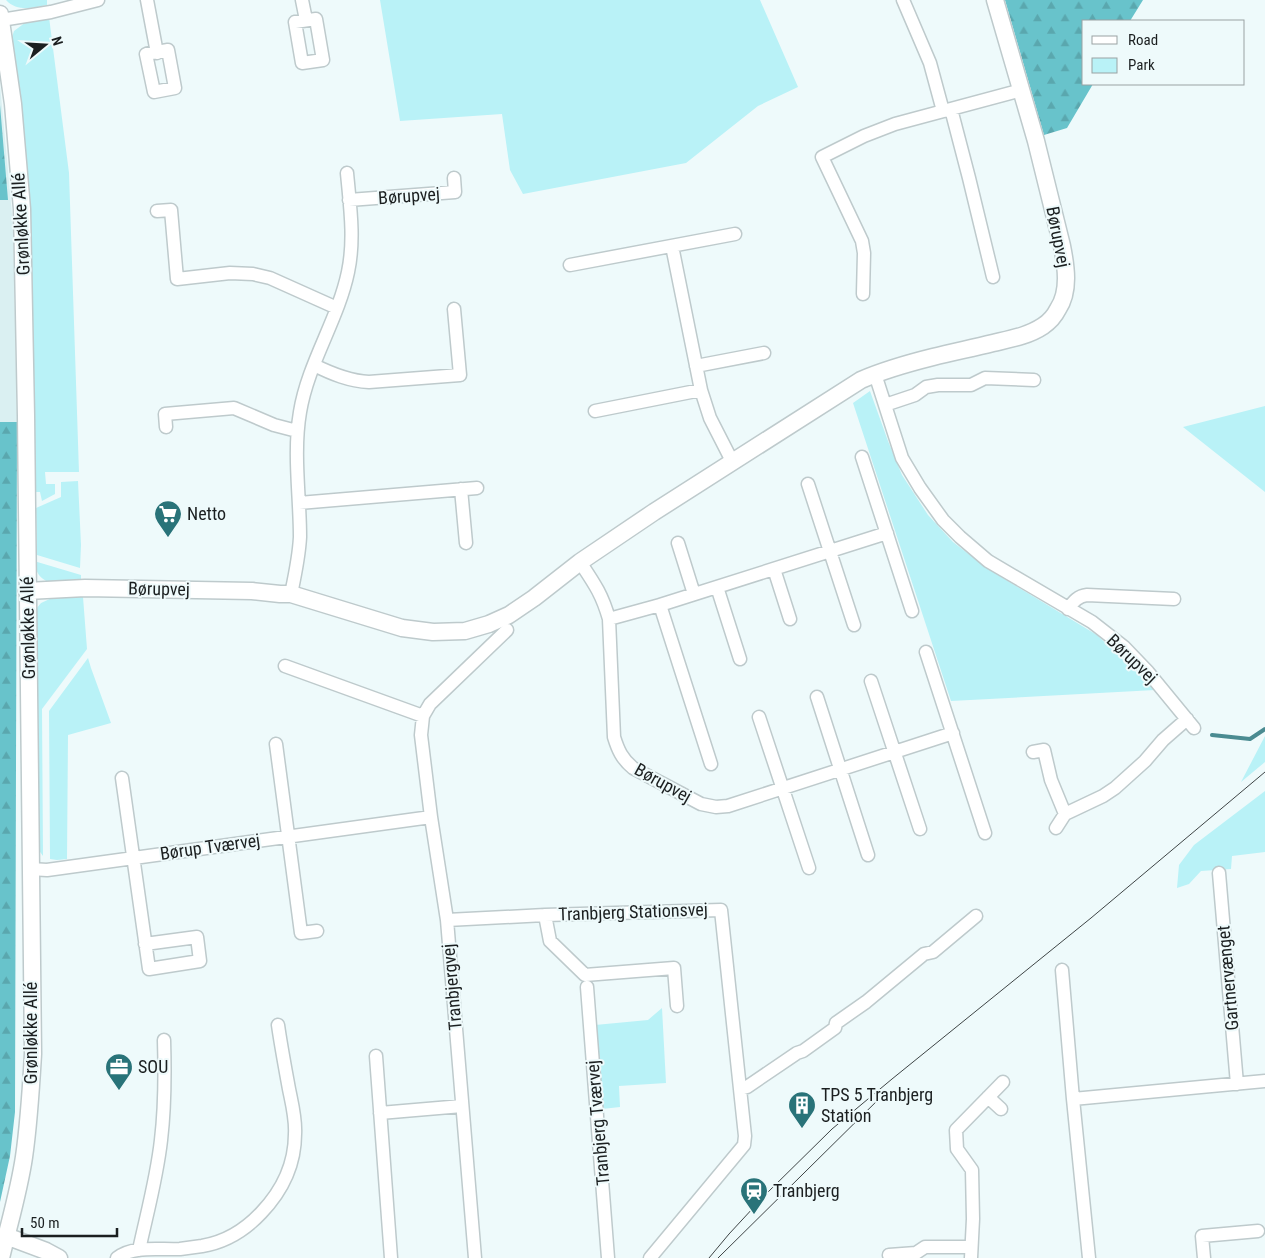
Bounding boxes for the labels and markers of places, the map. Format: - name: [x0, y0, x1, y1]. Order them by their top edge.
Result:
- supermarket icon: Netto: [153, 499, 183, 538]
- place label: Netto: [187, 503, 226, 524]
- office icon: SOU: [104, 1052, 134, 1091]
- place label: SOU: [138, 1056, 168, 1077]
- place label: TPS 5 Tranbjerg Station: [821, 1084, 933, 1126]
- building icon: TPS 5 Tranbjerg Station: [787, 1090, 817, 1129]
- station icon: Tranbjerg: [739, 1176, 769, 1215]
- place label: Tranbjerg: [773, 1180, 840, 1201]

